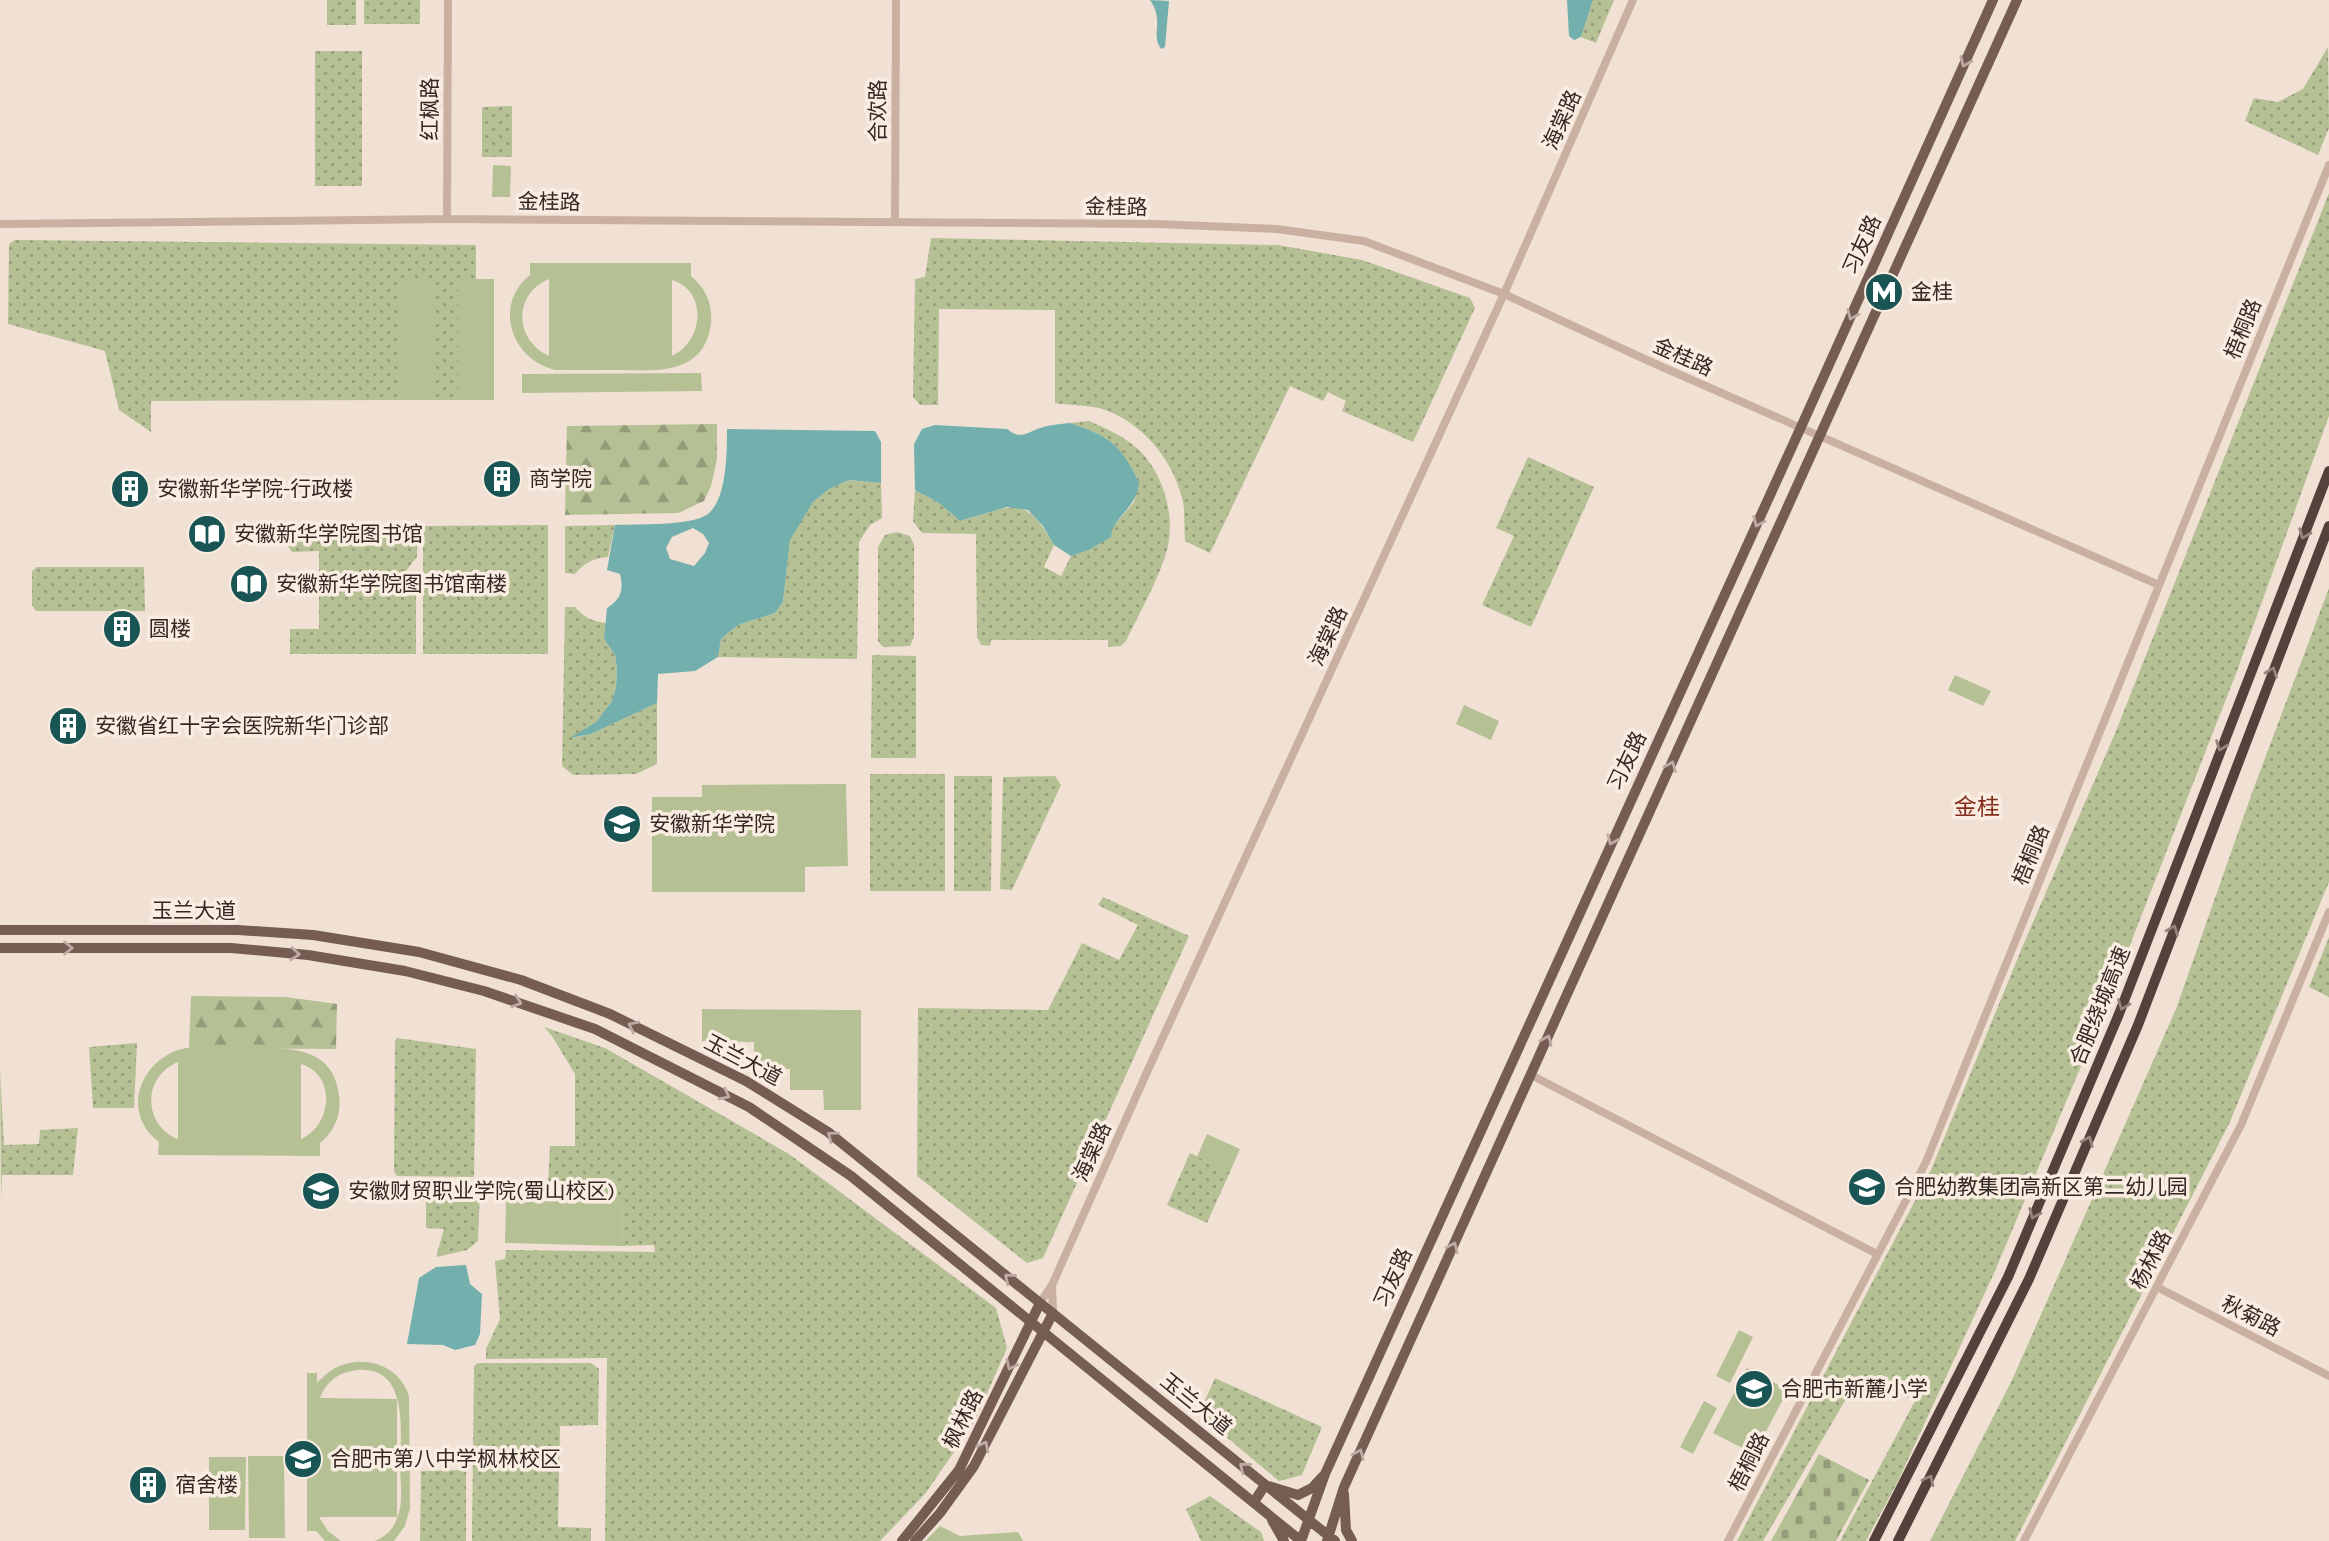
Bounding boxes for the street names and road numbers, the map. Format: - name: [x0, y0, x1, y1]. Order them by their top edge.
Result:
- street label: 红枫路: [418, 78, 442, 141]
- street label: 合欢路: [866, 80, 890, 143]
- street label: 海棠路: [1538, 86, 1586, 154]
- street label: 金桂路: [517, 189, 581, 215]
- street label: 金桂路: [1084, 194, 1148, 220]
- street label: 习友路: [1838, 211, 1886, 279]
- street label: 梧桐路: [2220, 295, 2266, 363]
- street label: 金桂路: [1649, 333, 1717, 381]
- street label: 海棠路: [1304, 602, 1352, 670]
- street label: 习友路: [1603, 727, 1651, 795]
- street label: 梧桐路: [2008, 821, 2054, 889]
- street label: 玉兰大道: [152, 899, 236, 923]
- street label: 合肥绕城高速: [2065, 943, 2135, 1069]
- street label: 玉兰大道: [700, 1030, 786, 1090]
- street label: 海棠路: [1068, 1118, 1116, 1186]
- street label: 杨林路: [2126, 1226, 2176, 1294]
- street label: 习友路: [1369, 1244, 1417, 1312]
- street label: 秋菊路: [2217, 1291, 2285, 1341]
- street label: 玉兰大道: [1156, 1368, 1236, 1440]
- street label: 枫林路: [938, 1385, 988, 1453]
- street label: 梧桐路: [1724, 1428, 1774, 1496]

